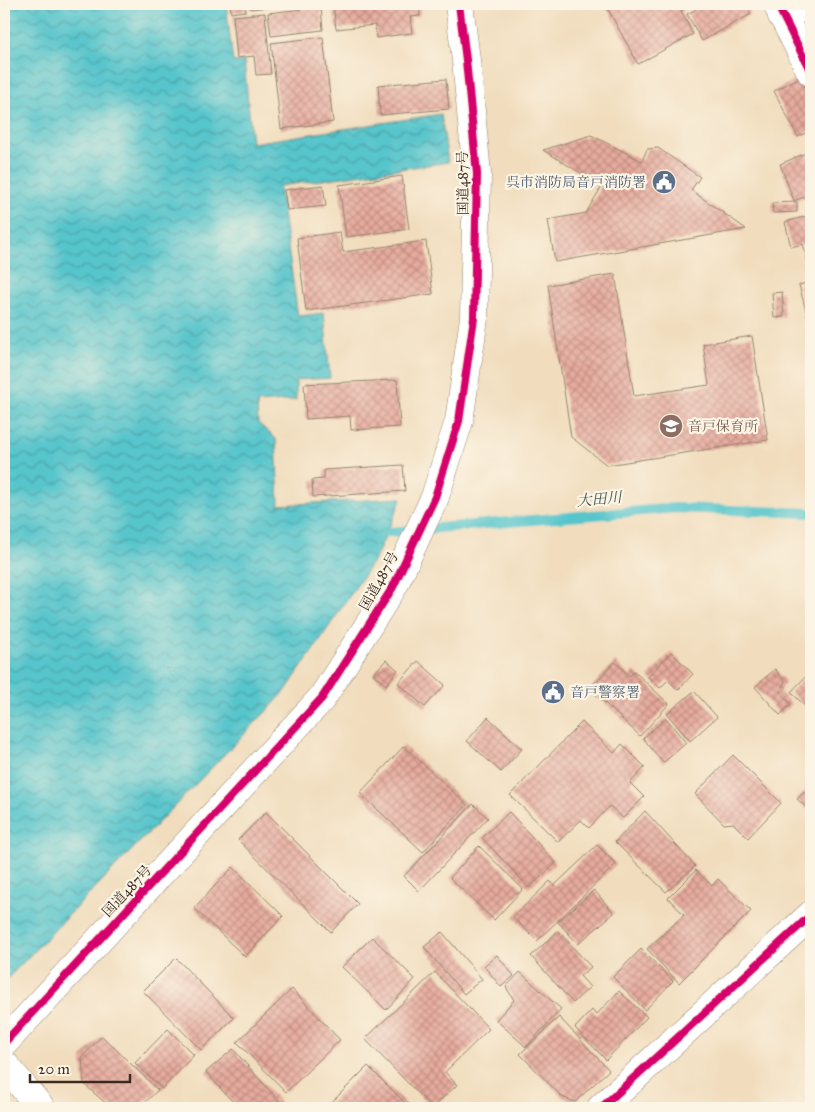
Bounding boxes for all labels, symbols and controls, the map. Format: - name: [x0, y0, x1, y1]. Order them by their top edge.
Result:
- street label: 国道487号: [454, 150, 472, 216]
- public building icon: 呉市消防局音戸消防署: [651, 169, 677, 195]
- place label: 呉市消防局音戸消防署: [506, 174, 646, 191]
- school or university icon: 音戸保育所: [658, 413, 684, 439]
- place label: 音戸保育所: [688, 418, 758, 435]
- water label: 大田川: [576, 488, 624, 510]
- street label: 国道487号: [356, 549, 402, 613]
- public building icon: 音戸警察署: [540, 679, 566, 705]
- place label: 音戸警察署: [570, 684, 640, 701]
- street label: 国道487号: [99, 862, 155, 920]
- scale bar: [30, 1052, 130, 1084]
- text: 20 m: [38, 1060, 70, 1078]

